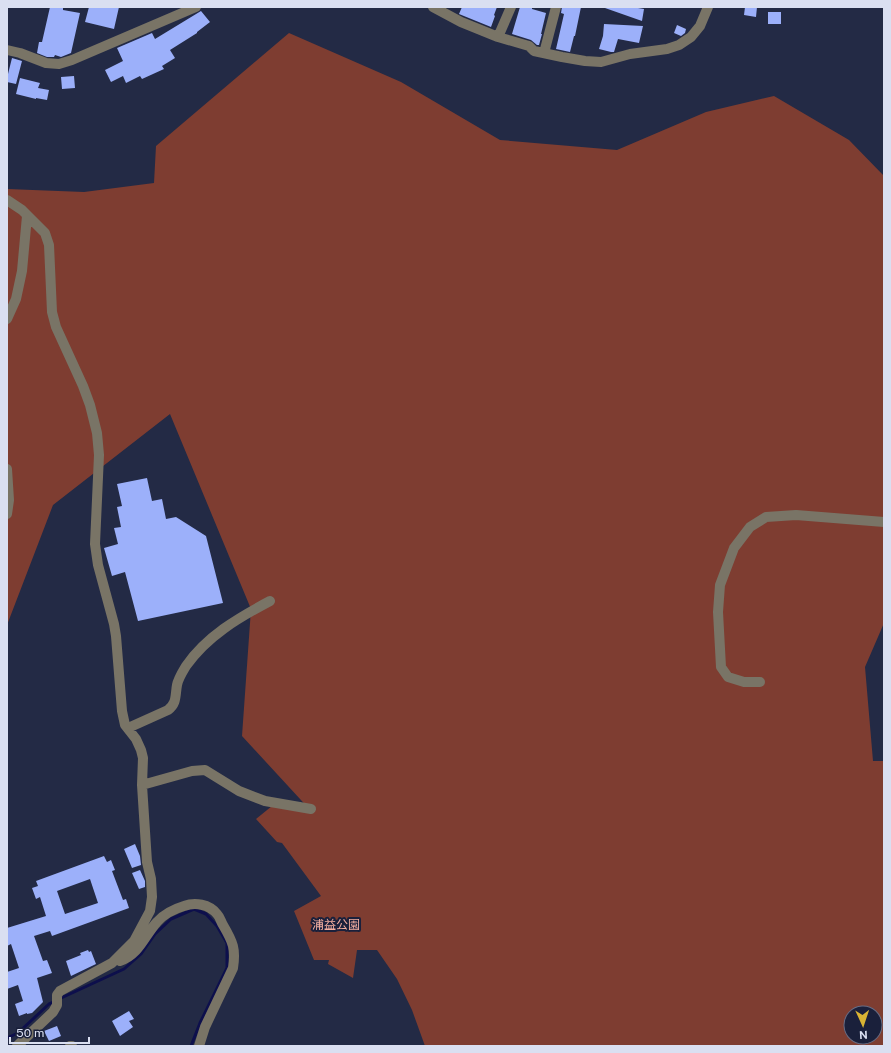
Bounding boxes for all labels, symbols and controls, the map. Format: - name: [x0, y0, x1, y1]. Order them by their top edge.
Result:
- park label: 浦益公園: [312, 918, 360, 932]
- north arrow: [843, 1005, 883, 1045]
- scale bar: [10, 1019, 89, 1045]
- text: 50 m: [16, 1026, 44, 1040]
- text: N: [859, 1029, 868, 1041]

